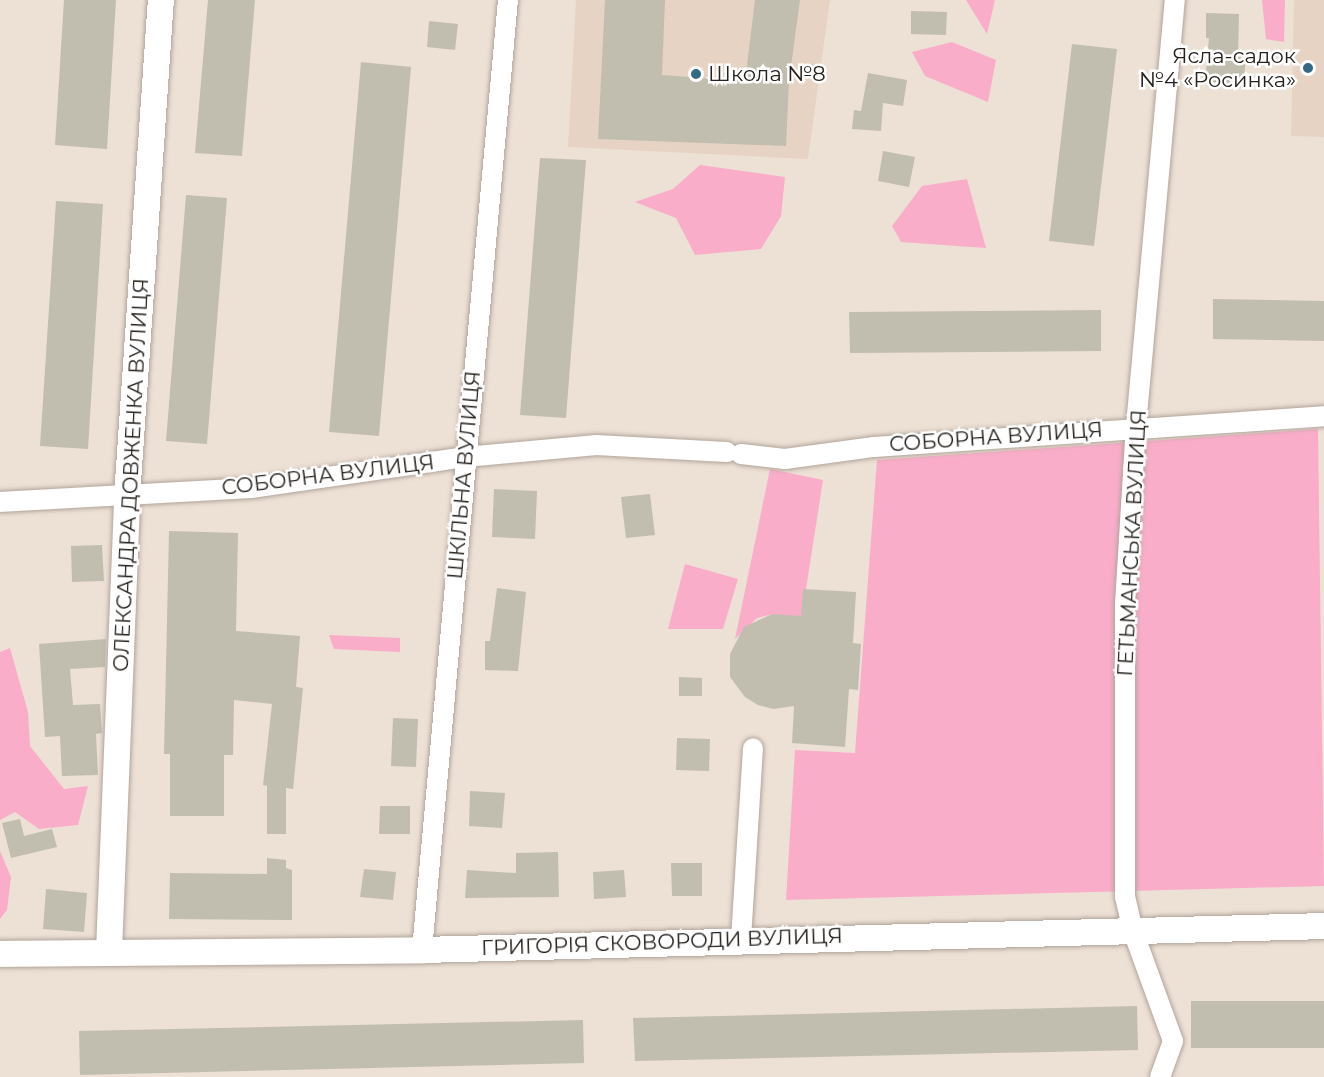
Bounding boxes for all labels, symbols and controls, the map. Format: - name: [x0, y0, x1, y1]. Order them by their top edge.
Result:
- place label: Ясла-садок №4 «Росинка»: [1139, 43, 1296, 93]
- place label: Школа №8: [708, 61, 826, 87]
- marker: Ясла-садок №4 «Росинка»: [1301, 61, 1315, 75]
- marker: Школа №8: [689, 67, 703, 81]
- street label: ОЛЕКСАНДРА ДОВЖЕНКА ВУЛИЦЯ: [108, 278, 154, 672]
- street label: ШКІЛЬНА ВУЛИЦЯ: [442, 370, 486, 580]
- street label: ГЕТЬМАНСЬКА ВУЛИЦЯ: [1112, 409, 1152, 677]
- street label: СОБОРНА ВУЛИЦЯ: [888, 417, 1104, 457]
- street label: СОБОРНА ВУЛИЦЯ: [220, 449, 436, 501]
- street label: ГРИГОРІЯ СКОВОРОДИ ВУЛИЦЯ: [481, 923, 843, 961]

